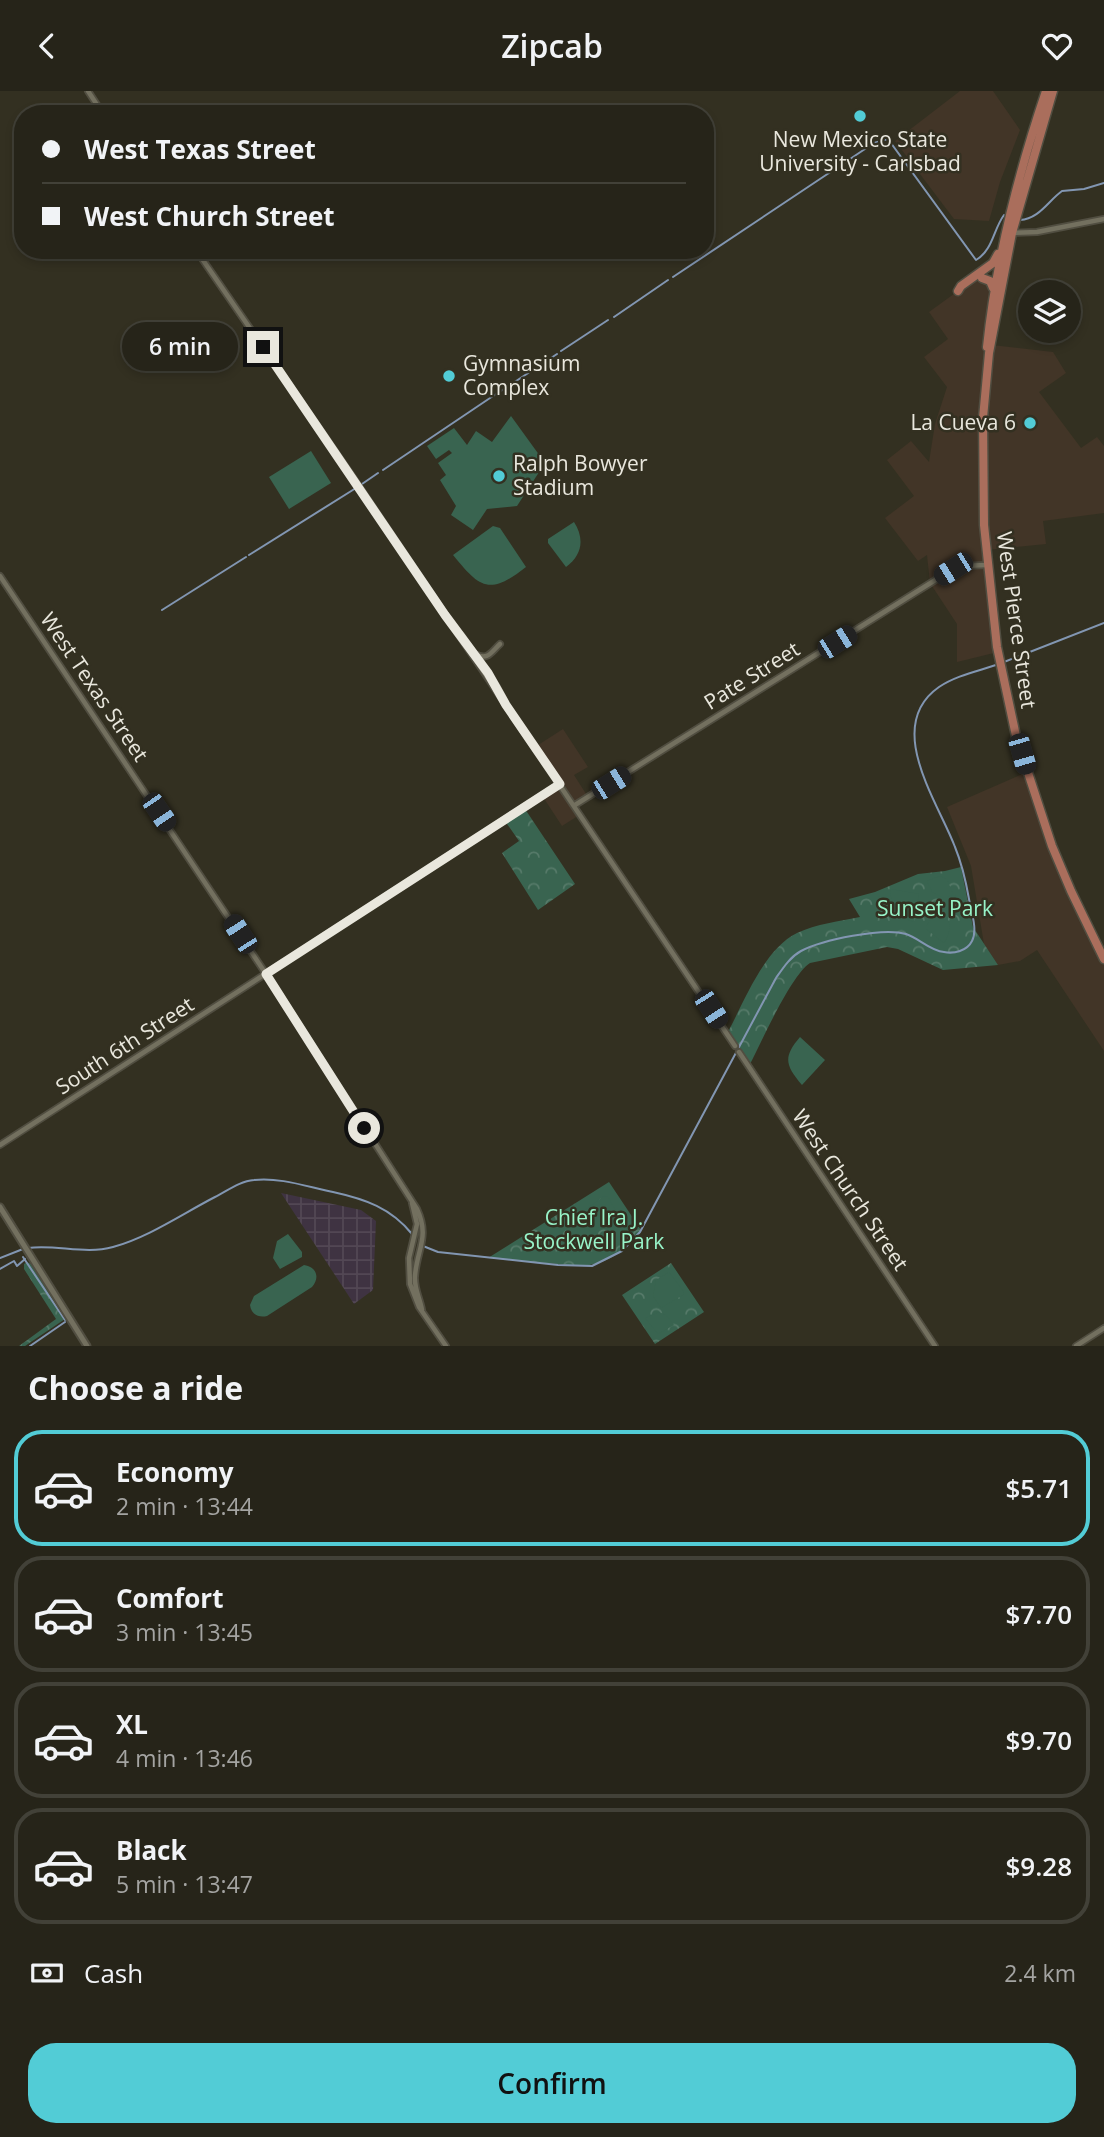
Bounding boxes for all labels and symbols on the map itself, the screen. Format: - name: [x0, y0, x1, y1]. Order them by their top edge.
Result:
- marker: New Mexico State University - Carlsbad: [852, 108, 868, 124]
- place label: New Mexico State University - Carlsbad: [759, 125, 961, 177]
- callout: 6 min: [123, 323, 238, 371]
- route end: [247, 331, 279, 363]
- place label: Gymnasium Complex: [463, 349, 580, 401]
- marker: Gymnasium Complex: [441, 368, 457, 384]
- place label: La Cueva 6: [910, 408, 1016, 436]
- marker: La Cueva 6: [1022, 415, 1038, 431]
- place label: Ralph Bowyer Stadium: [513, 449, 648, 501]
- marker: Ralph Bowyer Stadium: [491, 468, 507, 484]
- street label: West Pierce Street: [991, 530, 1043, 710]
- car: [930, 549, 977, 589]
- street label: West Texas Street: [34, 606, 155, 767]
- car: [814, 622, 861, 662]
- street label: Pate Street: [698, 635, 805, 716]
- car: [1007, 731, 1038, 777]
- car: [588, 763, 635, 803]
- car: [139, 789, 180, 835]
- park label: Sunset Park: [877, 894, 993, 922]
- car: [220, 911, 261, 957]
- car: [691, 986, 732, 1032]
- street label: South 6th Street: [50, 990, 199, 1100]
- street label: West Church Street: [786, 1103, 915, 1276]
- route start: [348, 1112, 380, 1144]
- park label: Chief Ira J. Stockwell Park: [524, 1203, 664, 1255]

